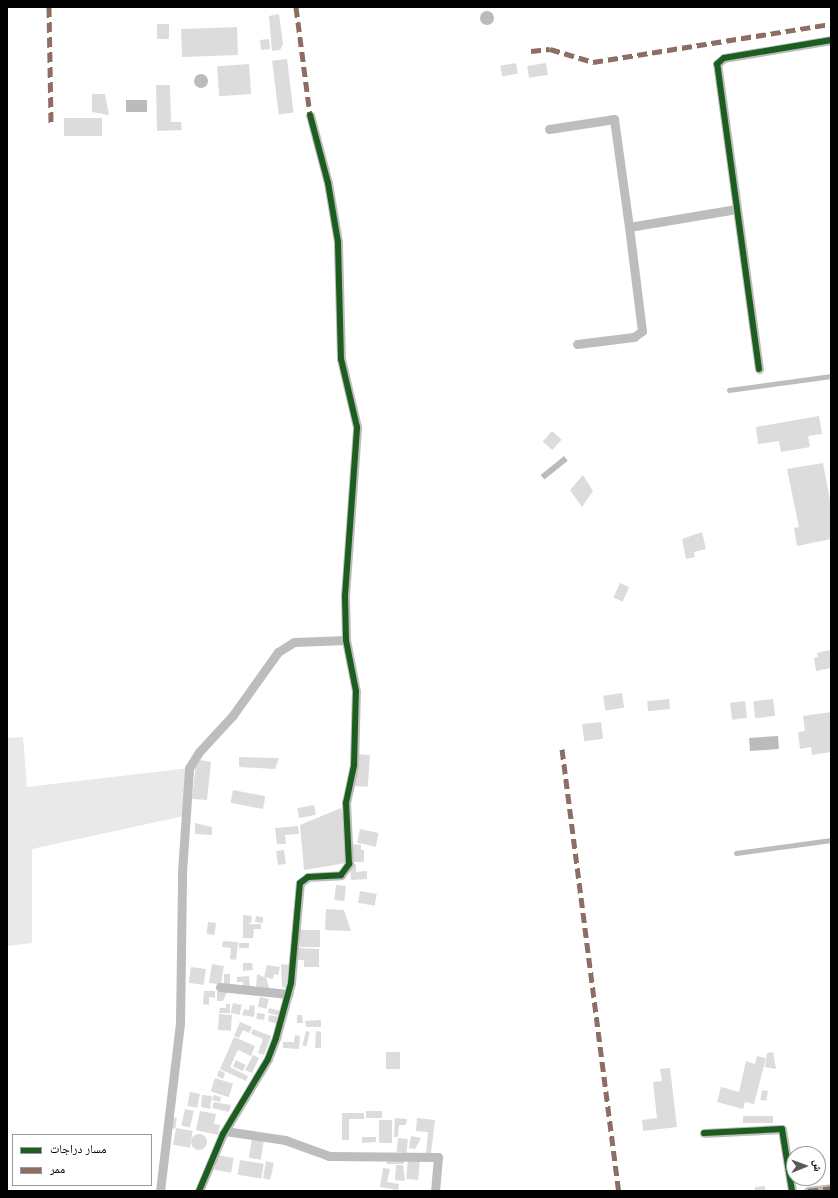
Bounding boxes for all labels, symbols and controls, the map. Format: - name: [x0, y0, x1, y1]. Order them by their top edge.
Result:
- legend: [12, 1134, 152, 1186]
- text: مسار دراجات: [50, 1141, 107, 1157]
- north arrow: [786, 1146, 826, 1186]
- text: ش: [810, 1160, 825, 1172]
- text: ممر: [50, 1161, 65, 1177]

